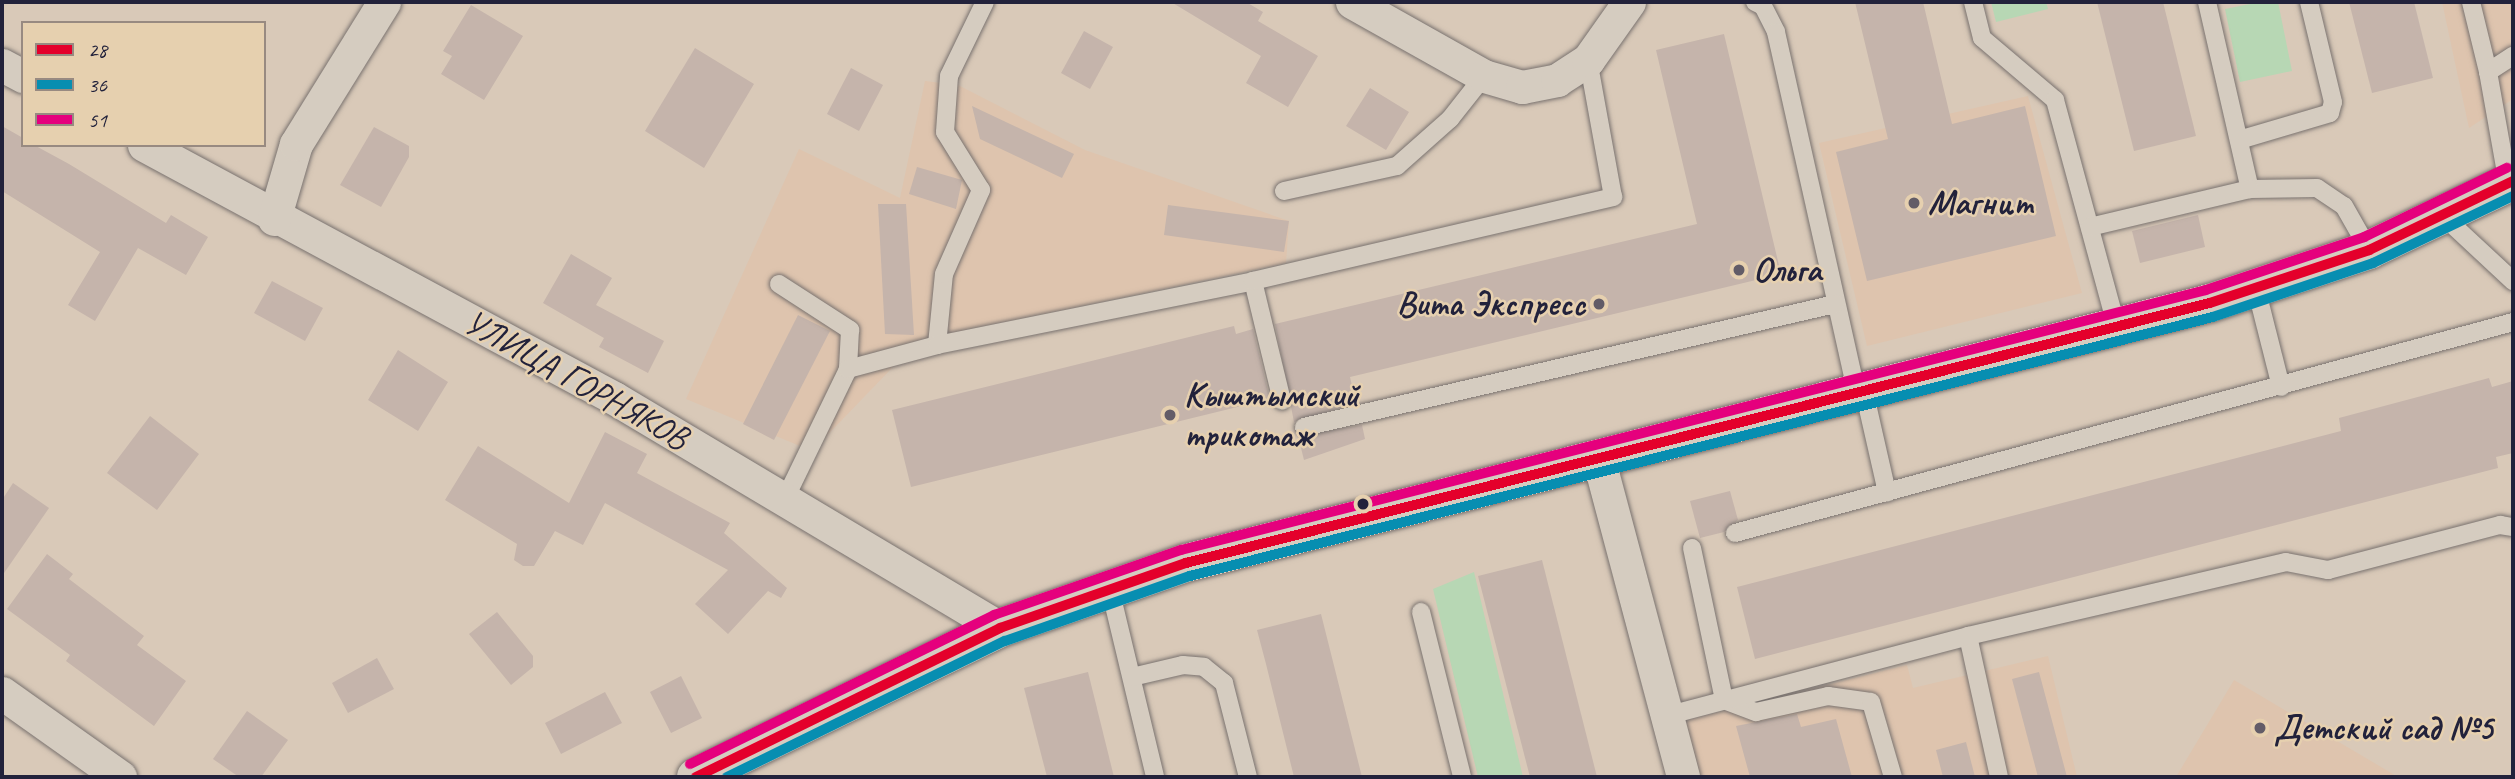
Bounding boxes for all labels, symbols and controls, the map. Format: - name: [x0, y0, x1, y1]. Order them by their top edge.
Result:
- legend: [21, 21, 266, 147]
- text: 28: [88, 37, 107, 63]
- text: 36: [88, 72, 107, 98]
- text: 51: [88, 107, 107, 133]
- place label: Магнит: [1928, 182, 2034, 224]
- marker: Магнит: [1906, 195, 1922, 211]
- place label: Ольга: [1753, 249, 1821, 291]
- marker: Ольга: [1731, 262, 1747, 278]
- place label: Вита Экспресс: [1399, 283, 1585, 325]
- marker: Вита Экспресс: [1591, 296, 1607, 312]
- street label: УЛИЦА ГОРНЯКОВ: [458, 302, 694, 458]
- place label: Кыштымский трикотаж: [1184, 374, 1359, 456]
- marker: Кыштымский трикотаж: [1162, 407, 1178, 423]
- unlabelled marker: [1356, 497, 1370, 511]
- place label: Детский сад №5: [2274, 707, 2493, 749]
- marker: Детский сад №5: [2252, 720, 2268, 736]

